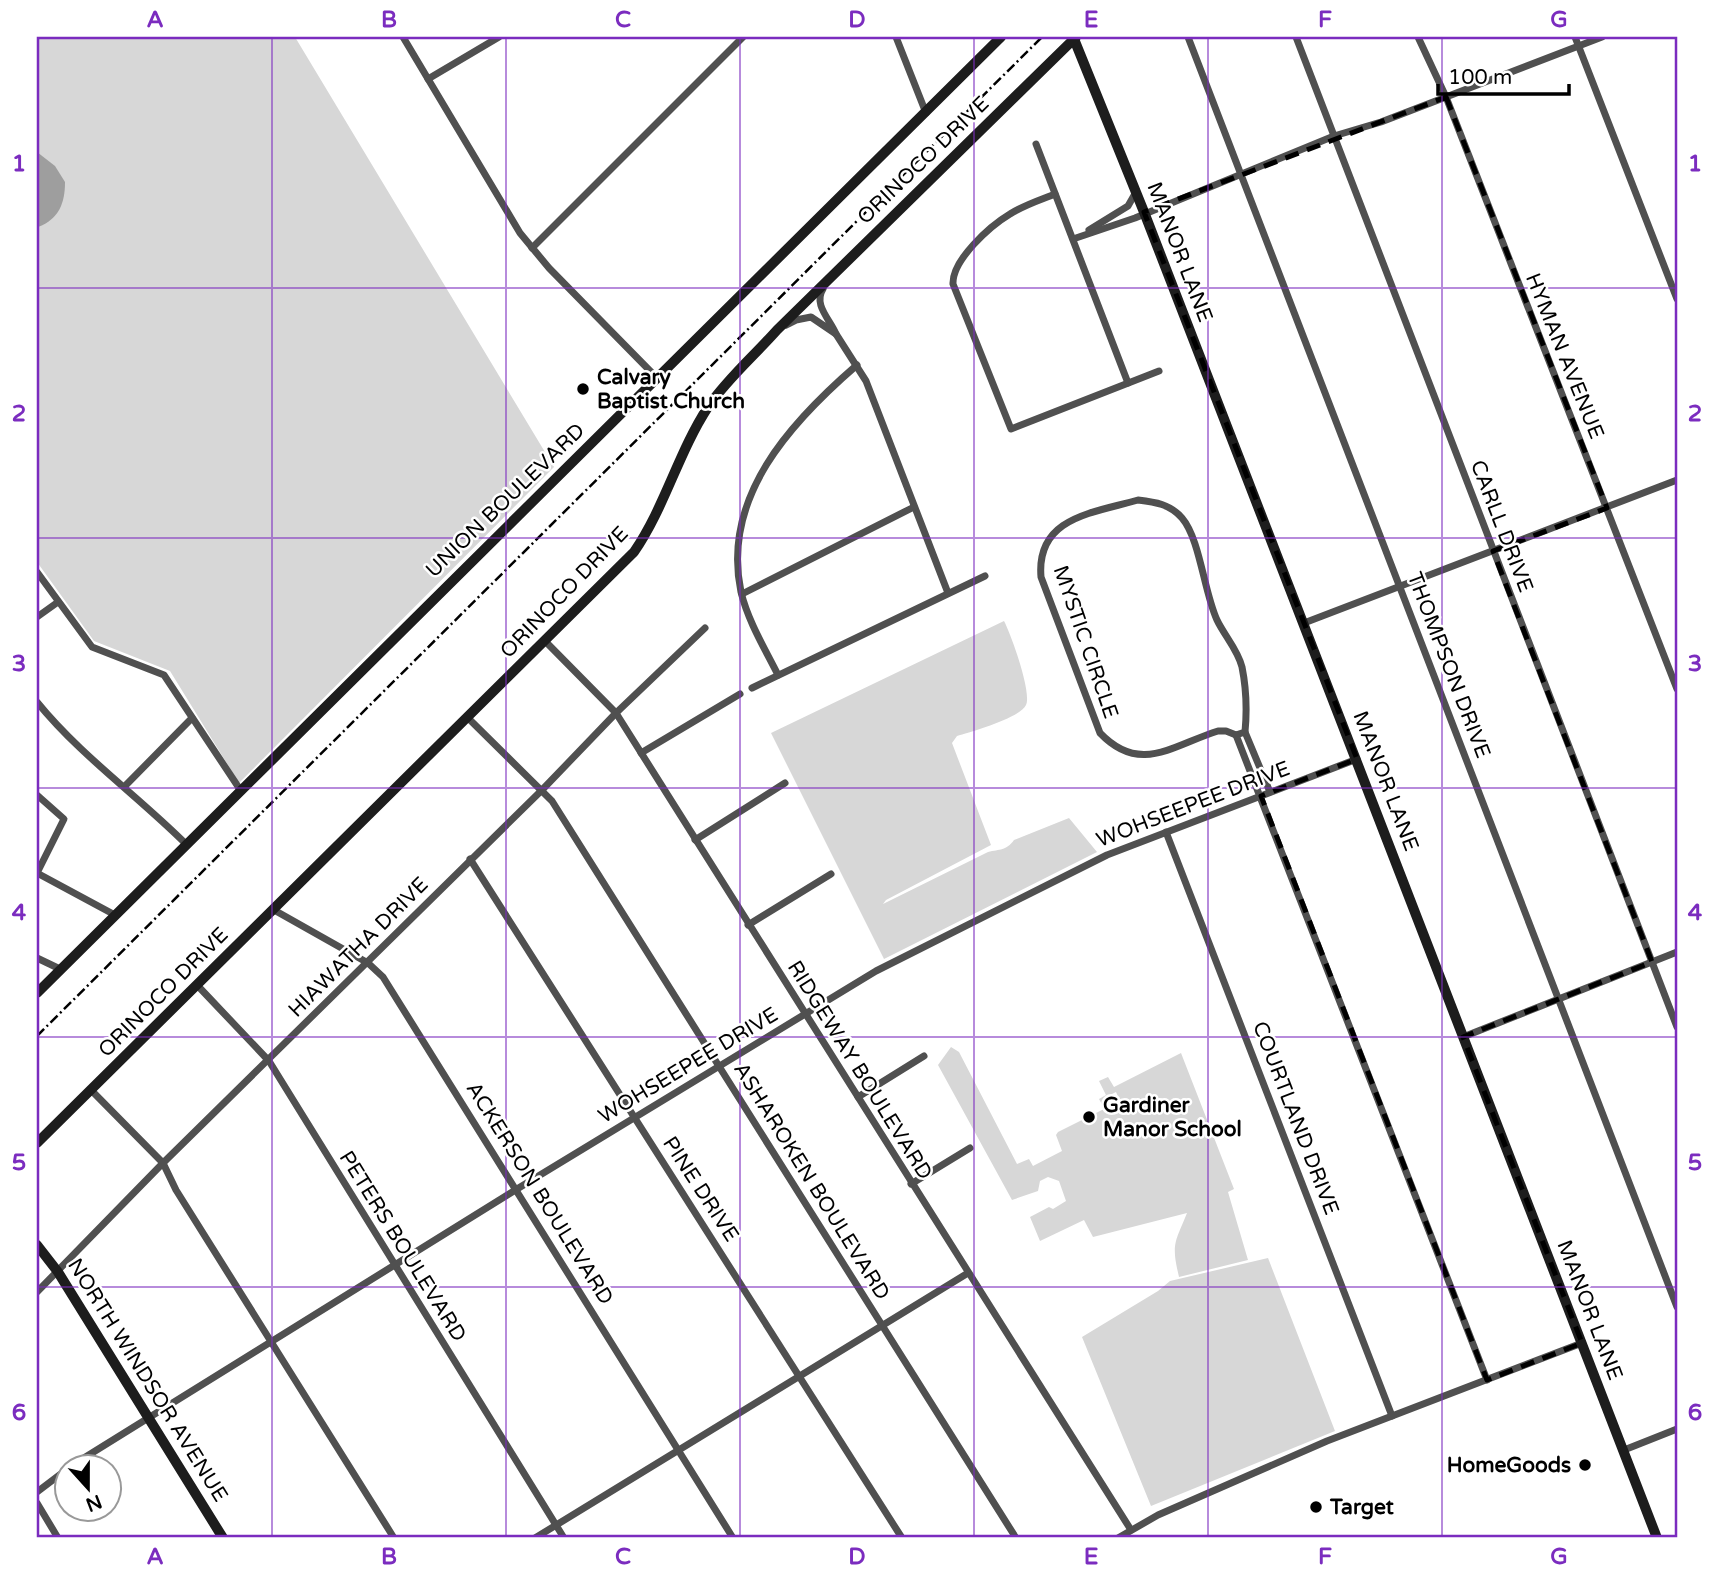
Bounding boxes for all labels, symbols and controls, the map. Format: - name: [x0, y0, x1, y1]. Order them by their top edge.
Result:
- text: A: [146, 6, 164, 34]
- text: B: [381, 6, 397, 34]
- text: C: [615, 6, 631, 34]
- text: D: [848, 6, 866, 34]
- text: E: [1084, 6, 1098, 34]
- text: F: [1318, 6, 1332, 34]
- text: G: [1550, 6, 1568, 34]
- scale bar: [1438, 52, 1569, 96]
- text: 100 m: [1448, 65, 1512, 90]
- street label: ORINOCO DRIVE: [852, 91, 994, 230]
- text: 1: [12, 150, 26, 178]
- text: 1: [1688, 150, 1702, 178]
- street label: MANOR LANE: [1141, 179, 1218, 326]
- street label: HYMAN AVENUE: [1520, 270, 1609, 443]
- place label: Calvary Baptist Church: [597, 365, 745, 414]
- marker: Calvary Baptist Church: [575, 381, 591, 397]
- text: 2: [12, 400, 26, 428]
- text: 2: [1688, 400, 1702, 428]
- street label: UNION BOULEVARD: [421, 418, 590, 583]
- street label: CARLL DRIVE: [1465, 457, 1538, 596]
- street label: ORINOCO DRIVE: [495, 521, 634, 663]
- street label: MYSTIC CIRCLE: [1048, 562, 1123, 722]
- street label: THOMPSON DRIVE: [1402, 569, 1496, 762]
- text: 3: [12, 650, 26, 678]
- text: 3: [1688, 650, 1702, 678]
- street label: MANOR LANE: [1347, 708, 1424, 855]
- street label: WOHSEEPEE DRIVE: [1093, 756, 1293, 853]
- street label: HIAWATHA DRIVE: [283, 872, 434, 1023]
- text: 4: [12, 899, 27, 927]
- text: 4: [1688, 899, 1703, 927]
- street label: ORINOCO DRIVE: [93, 922, 233, 1062]
- street label: RIDGEWAY BOULEVARD: [782, 956, 937, 1184]
- street label: WOHSEEPEE DRIVE: [594, 1002, 783, 1129]
- street label: COURTLAND DRIVE: [1247, 1018, 1344, 1218]
- street label: ASHAROKEN BOULEVARD: [728, 1058, 895, 1304]
- street label: ACKERSON BOULEVARD: [461, 1077, 618, 1309]
- place label: Gardiner Manor School: [1103, 1093, 1242, 1142]
- marker: Gardiner Manor School: [1081, 1109, 1097, 1125]
- street label: PINE DRIVE: [657, 1132, 744, 1247]
- street label: PETERS BOULEVARD: [334, 1146, 471, 1346]
- text: 5: [12, 1149, 26, 1177]
- text: 5: [1688, 1149, 1702, 1177]
- street label: MANOR LANE: [1551, 1237, 1628, 1384]
- street label: NORTH WINDSOR AVENUE: [63, 1254, 233, 1506]
- text: 6: [12, 1399, 26, 1427]
- text: 6: [1688, 1399, 1702, 1427]
- north arrow: [52, 1452, 122, 1522]
- place label: HomeGoods: [1447, 1453, 1571, 1478]
- marker: HomeGoods: [1577, 1457, 1593, 1473]
- place label: Target: [1329, 1495, 1394, 1520]
- marker: Target: [1308, 1499, 1324, 1515]
- text: A: [146, 1543, 164, 1571]
- text: B: [381, 1543, 397, 1571]
- text: C: [615, 1543, 631, 1571]
- text: D: [848, 1543, 866, 1571]
- text: E: [1084, 1543, 1098, 1571]
- text: F: [1318, 1543, 1332, 1571]
- text: G: [1550, 1543, 1568, 1571]

